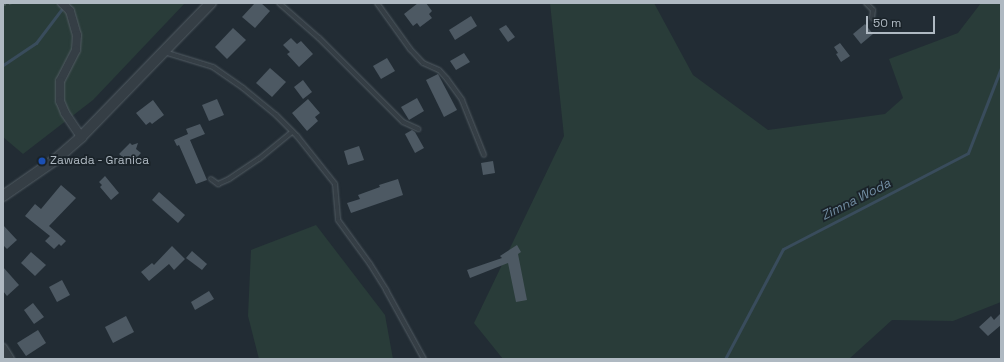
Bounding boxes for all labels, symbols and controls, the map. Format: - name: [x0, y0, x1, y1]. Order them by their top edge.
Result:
- scale bar: [868, 8, 937, 34]
- text: 50 m: [873, 15, 901, 31]
- place label: Zawada - Granica: [50, 154, 150, 168]
- marker: Zawada - Granica: [37, 156, 47, 166]
- water label: Zimna Woda: [819, 176, 893, 224]

